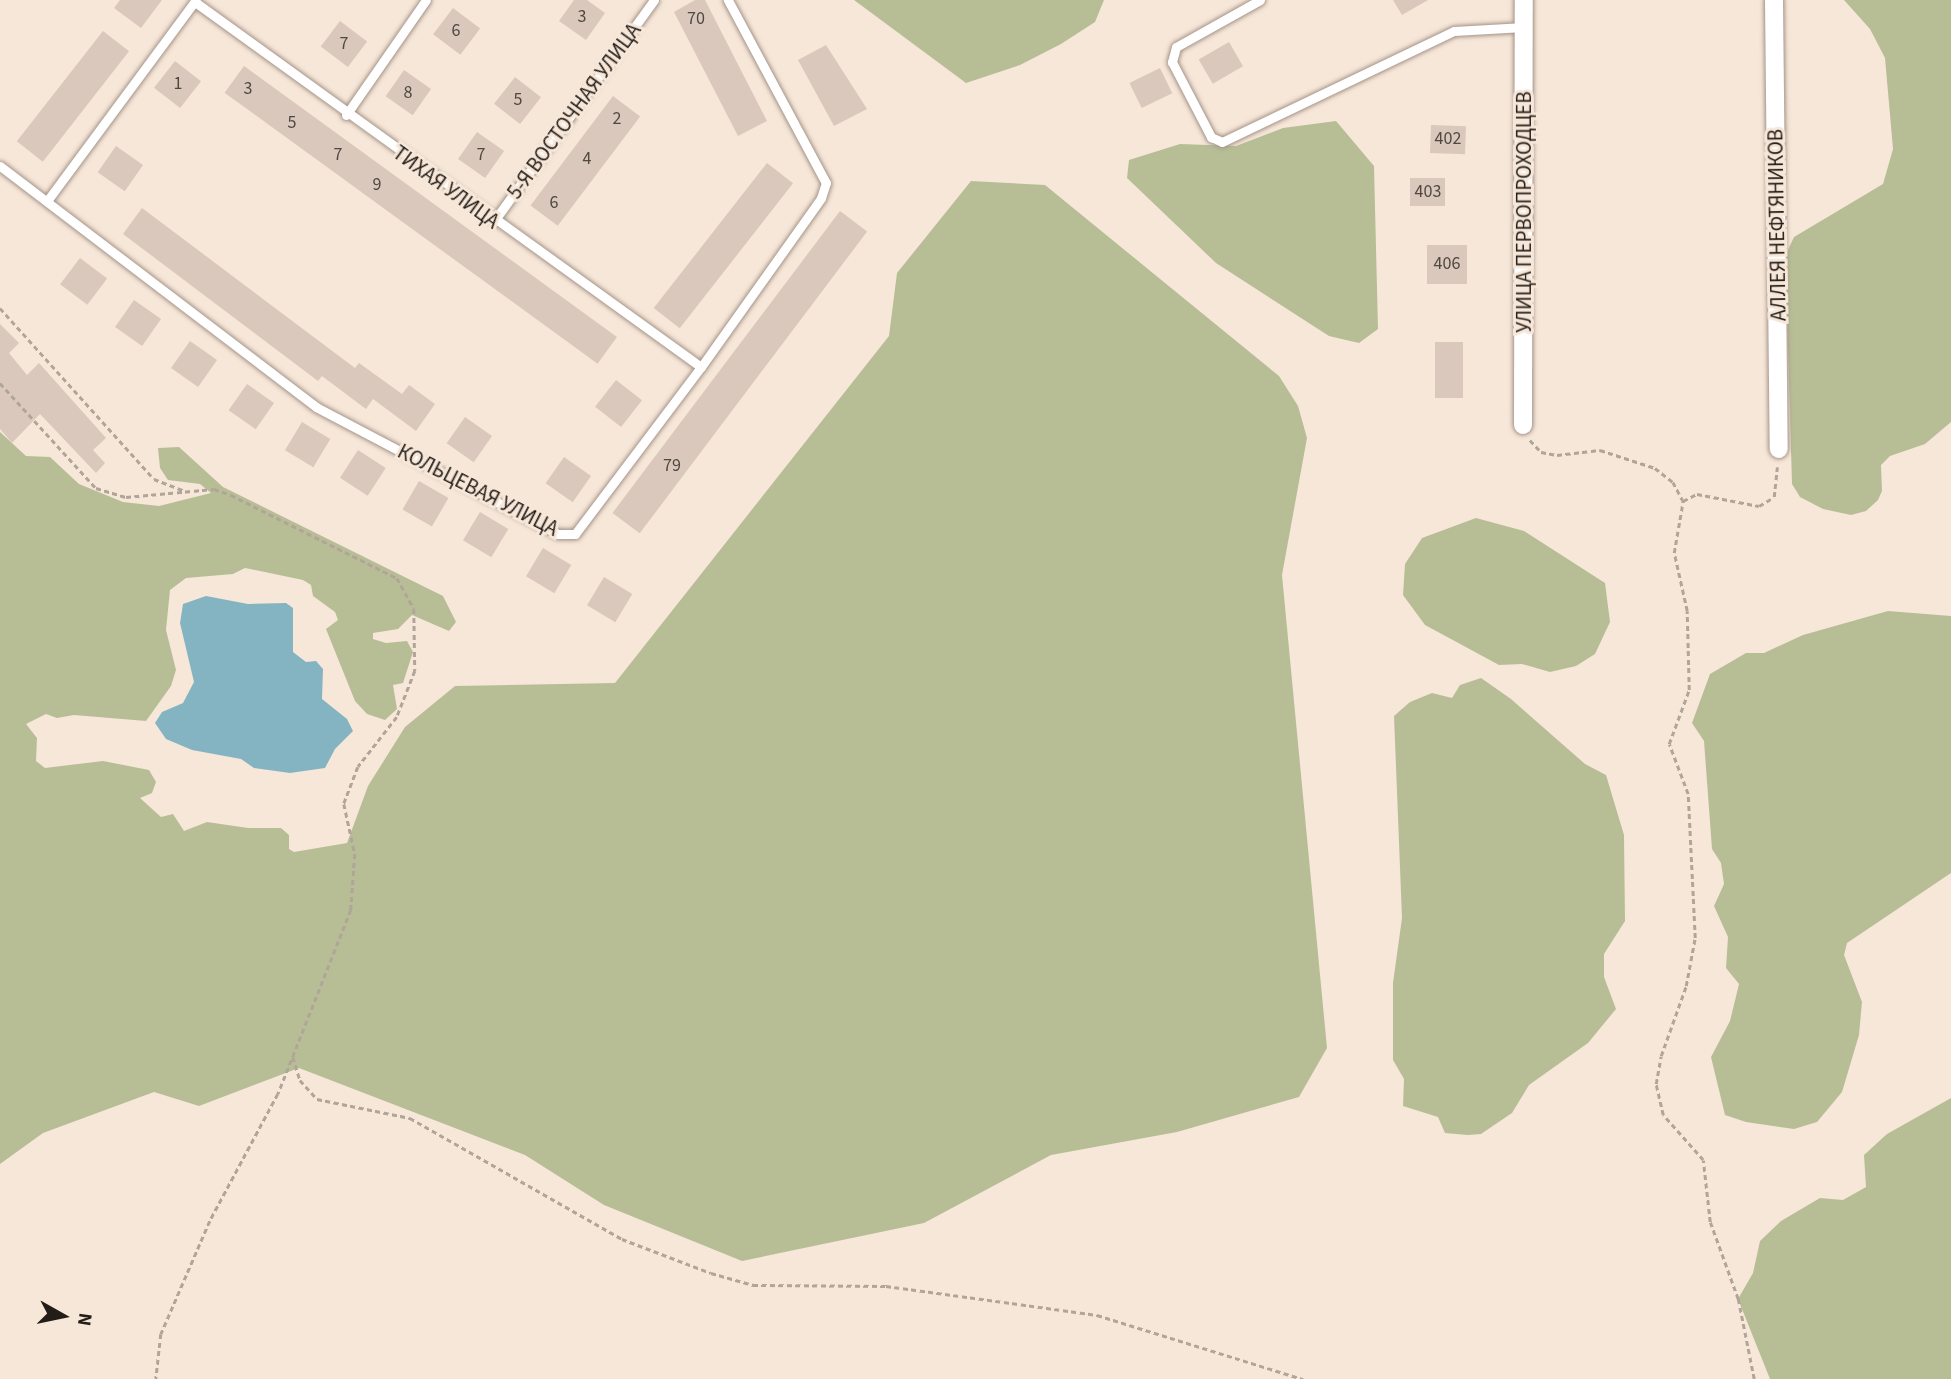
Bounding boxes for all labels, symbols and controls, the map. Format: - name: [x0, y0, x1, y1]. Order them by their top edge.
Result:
- house number: 3: [578, 6, 586, 28]
- house number: 70: [687, 8, 705, 30]
- street label: 5-Я ВОСТОЧНАЯ УЛИЦА: [502, 18, 646, 204]
- house number: 6: [452, 20, 460, 42]
- house number: 7: [340, 33, 348, 55]
- house number: 1: [174, 73, 182, 95]
- house number: 3: [244, 78, 252, 100]
- house number: 8: [404, 82, 412, 104]
- house number: 5: [514, 89, 522, 111]
- street label: УЛИЦА ПЕРВОПРОХОДЦЕВ: [1511, 91, 1537, 333]
- house number: 2: [613, 108, 621, 130]
- house number: 5: [288, 112, 296, 134]
- house number: 402: [1435, 128, 1461, 150]
- street label: АЛЛЕЯ НЕФТЯНИКОВ: [1763, 129, 1791, 321]
- street label: ТИХАЯ УЛИЦА: [388, 140, 504, 234]
- house number: 7: [334, 144, 342, 166]
- house number: 7: [477, 144, 485, 166]
- house number: 4: [583, 148, 591, 170]
- house number: 9: [373, 174, 381, 196]
- house number: 403: [1415, 181, 1441, 203]
- house number: 6: [550, 192, 558, 214]
- house number: 406: [1434, 253, 1460, 275]
- street label: КОЛЬЦЕВАЯ УЛИЦА: [393, 439, 563, 541]
- house number: 79: [663, 455, 681, 477]
- north arrow: [28, 1281, 98, 1351]
- text: N: [70, 1311, 99, 1328]

